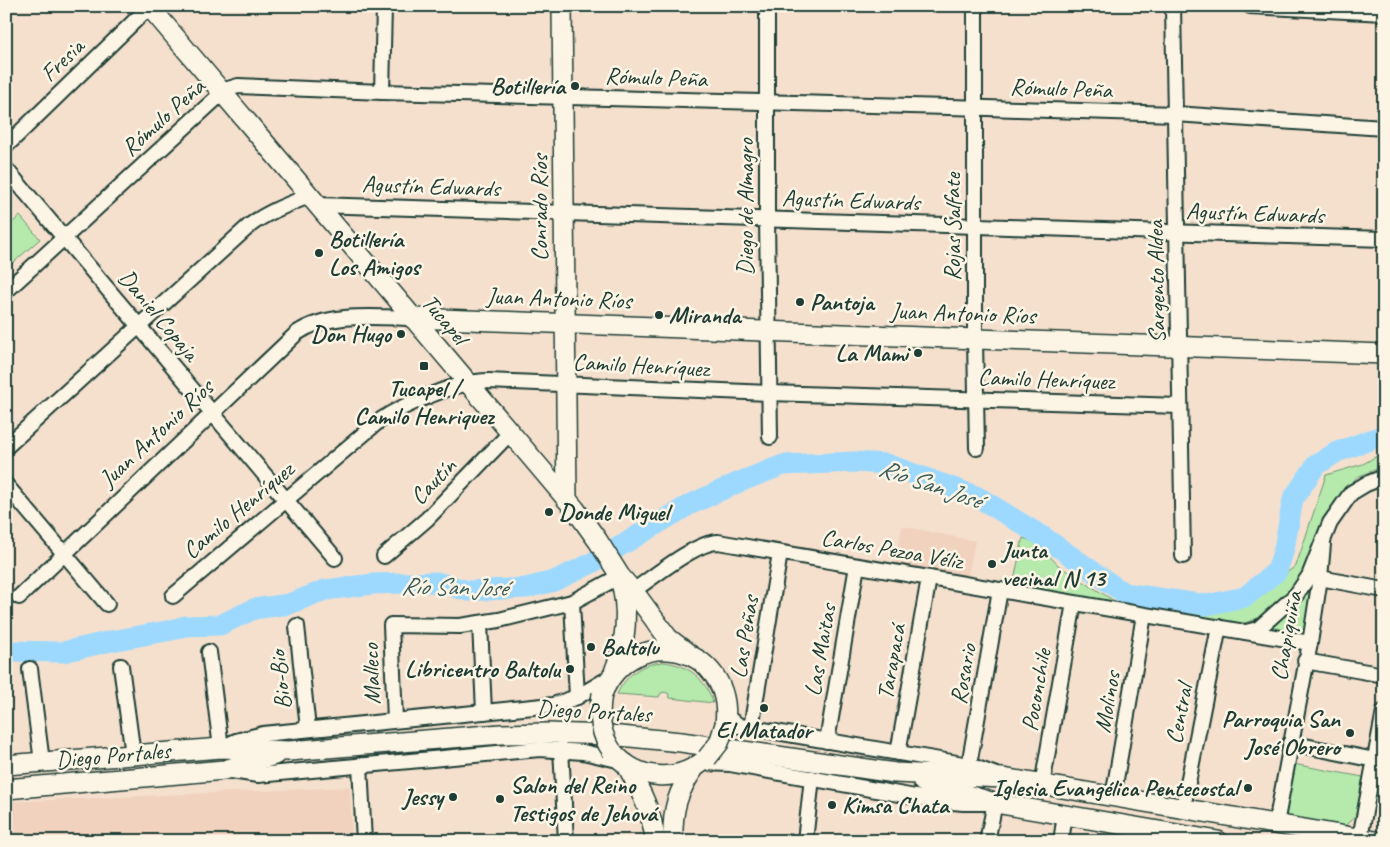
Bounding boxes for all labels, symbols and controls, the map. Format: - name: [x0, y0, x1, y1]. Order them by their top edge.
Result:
- street label: Fresia: [34, 30, 92, 88]
- street label: Rómulo Peña: [604, 60, 709, 94]
- street label: Rómulo Peña: [115, 71, 212, 162]
- place label: Botillería: [491, 71, 567, 101]
- street label: Rómulo Peña: [1009, 71, 1114, 105]
- marker: Botillería: [569, 80, 581, 92]
- street label: Diego de Almagro: [730, 137, 760, 276]
- street label: Conrado Ríos: [524, 152, 554, 261]
- street label: Agustín Edwards: [362, 169, 502, 203]
- street label: Rojas Salfate: [937, 171, 967, 281]
- street label: Agustín Edwards: [782, 183, 922, 217]
- street label: Agustín Edwards: [1186, 196, 1326, 230]
- street label: Sargento Aldea: [1140, 219, 1172, 344]
- place label: Botillería Los Amigos: [329, 224, 422, 282]
- marker: Botillería Los Amigos: [313, 247, 325, 259]
- street label: Daniel Copaja: [112, 263, 207, 369]
- street label: Juan Antonio Ríos: [485, 280, 635, 316]
- place label: Pantoja: [810, 287, 876, 317]
- street label: Tucapel: [415, 288, 477, 353]
- street label: Juan Antonio Ríos: [889, 295, 1039, 331]
- marker: Pantoja: [794, 296, 806, 308]
- place label: Miranda: [669, 300, 743, 330]
- marker: Miranda: [653, 309, 665, 321]
- place label: Don Hugo: [311, 319, 393, 349]
- marker: Don Hugo: [395, 328, 407, 340]
- place label: La Mami: [836, 338, 911, 368]
- street label: Camilo Henríquez: [572, 346, 712, 384]
- marker: La Mami: [912, 347, 924, 359]
- marker: Tucapel / Camilo Henriquez: [418, 360, 430, 372]
- street label: Camilo Henríquez: [977, 362, 1117, 396]
- street label: Juan Antonio Ríos: [92, 371, 221, 494]
- place label: Tucapel / Camilo Henriquez: [355, 373, 496, 431]
- street label: Cautín: [403, 450, 463, 511]
- water label: Río San José: [875, 452, 992, 519]
- street label: Camilo Henríquez: [176, 453, 302, 565]
- place label: Donde Miguel: [559, 497, 673, 527]
- marker: Donde Miguel: [543, 506, 555, 518]
- street label: Carlos Pezoa Véliz: [819, 522, 967, 577]
- place label: Junta vecinal N 13: [1000, 535, 1107, 593]
- marker: Junta vecinal N 13: [986, 558, 998, 570]
- water label: Río San José: [401, 570, 514, 604]
- street label: Chapiquiña: [1263, 587, 1309, 683]
- street label: Las Peñas: [723, 591, 766, 680]
- street label: Las Maitas: [797, 600, 843, 698]
- street label: Tarapacá: [870, 620, 913, 702]
- place label: Baltolu: [601, 632, 660, 662]
- street label: Rosario: [943, 640, 983, 706]
- street label: Malleco: [355, 641, 387, 705]
- marker: Baltolu: [585, 641, 597, 653]
- street label: Poconchile: [1014, 644, 1058, 734]
- street label: Bio-Bio: [262, 646, 298, 711]
- place label: Libricentro Baltolu: [405, 654, 562, 684]
- marker: Libricentro Baltolu: [564, 663, 576, 675]
- street label: Molinos: [1087, 667, 1127, 735]
- street label: Central: [1159, 678, 1200, 746]
- street label: Diego Portales: [536, 693, 654, 729]
- marker: El Matador: [758, 702, 770, 714]
- place label: Parroquia San José Obrero: [1222, 704, 1342, 762]
- place label: El Matador: [716, 715, 814, 745]
- marker: Parroquia San José Obrero: [1344, 727, 1356, 739]
- street label: Diego Portales: [54, 735, 173, 775]
- place label: Salon del Reino Testigos de Jehová: [510, 770, 659, 828]
- place label: Iglesia Evangélica Pentecostal: [992, 773, 1243, 803]
- place label: Jessy: [401, 782, 446, 812]
- marker: Iglesia Evangélica Pentecostal: [1242, 782, 1254, 794]
- place label: Kimsa Chata: [842, 790, 951, 820]
- marker: Jessy: [447, 791, 459, 803]
- marker: Salon del Reino Testigos de Jehová: [494, 793, 506, 805]
- marker: Kimsa Chata: [826, 799, 838, 811]

